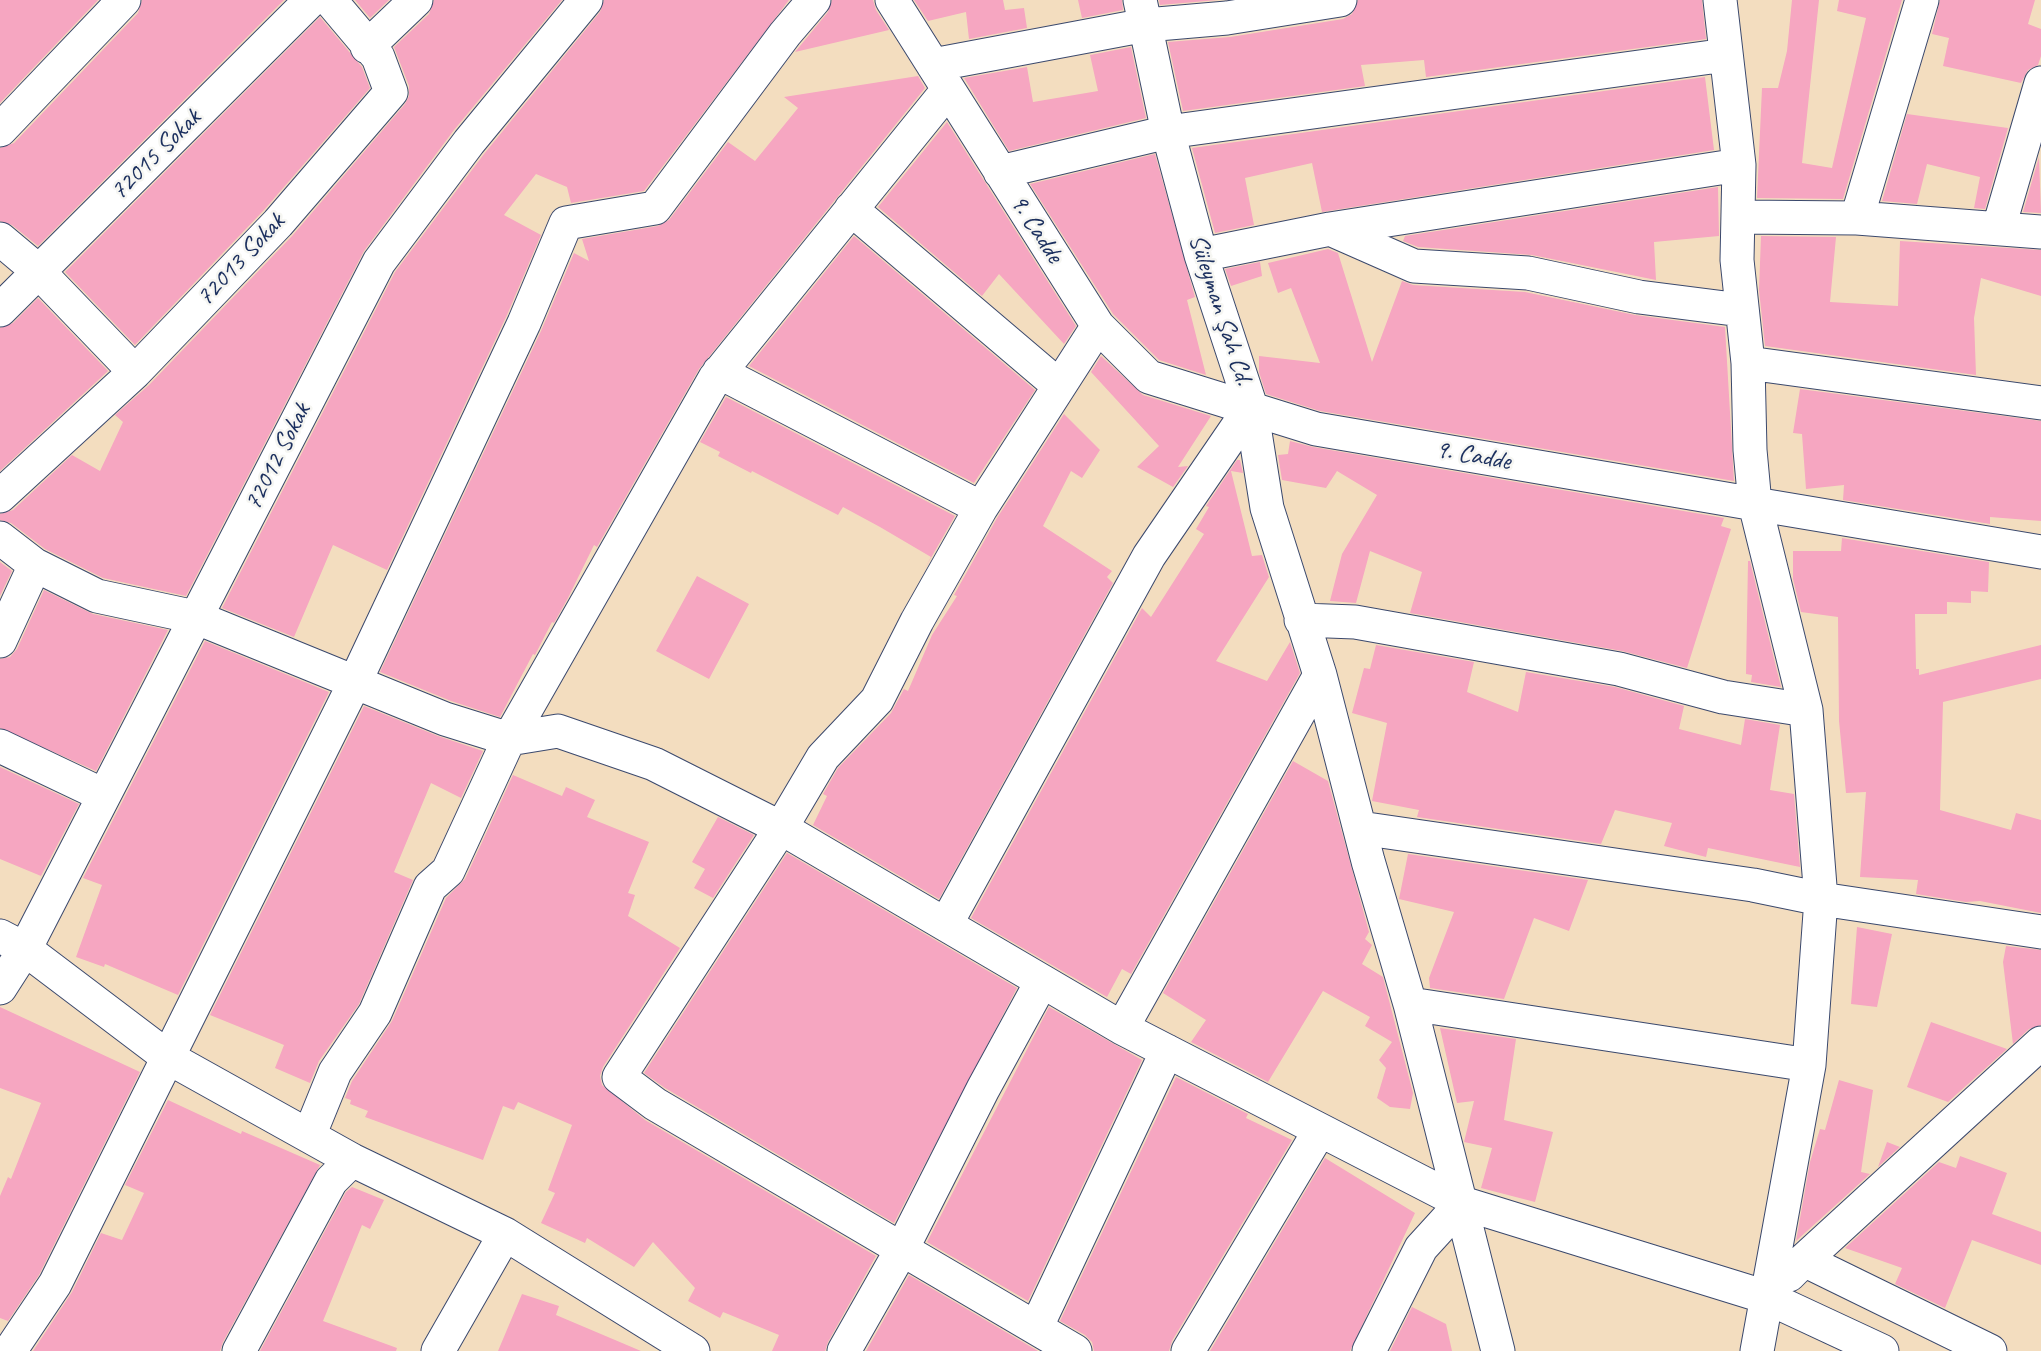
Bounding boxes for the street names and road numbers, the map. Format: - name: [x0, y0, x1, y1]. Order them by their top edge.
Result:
- street label: 72015 Sokak: [104, 103, 208, 207]
- street label: 9. Cadde: [1002, 189, 1070, 269]
- street label: 72013 Sokak: [190, 207, 292, 313]
- street label: Süleyman Şah Cd.: [1181, 231, 1259, 389]
- street label: 72012 Sokak: [238, 398, 318, 516]
- street label: 9. Cadde: [1433, 434, 1513, 478]

